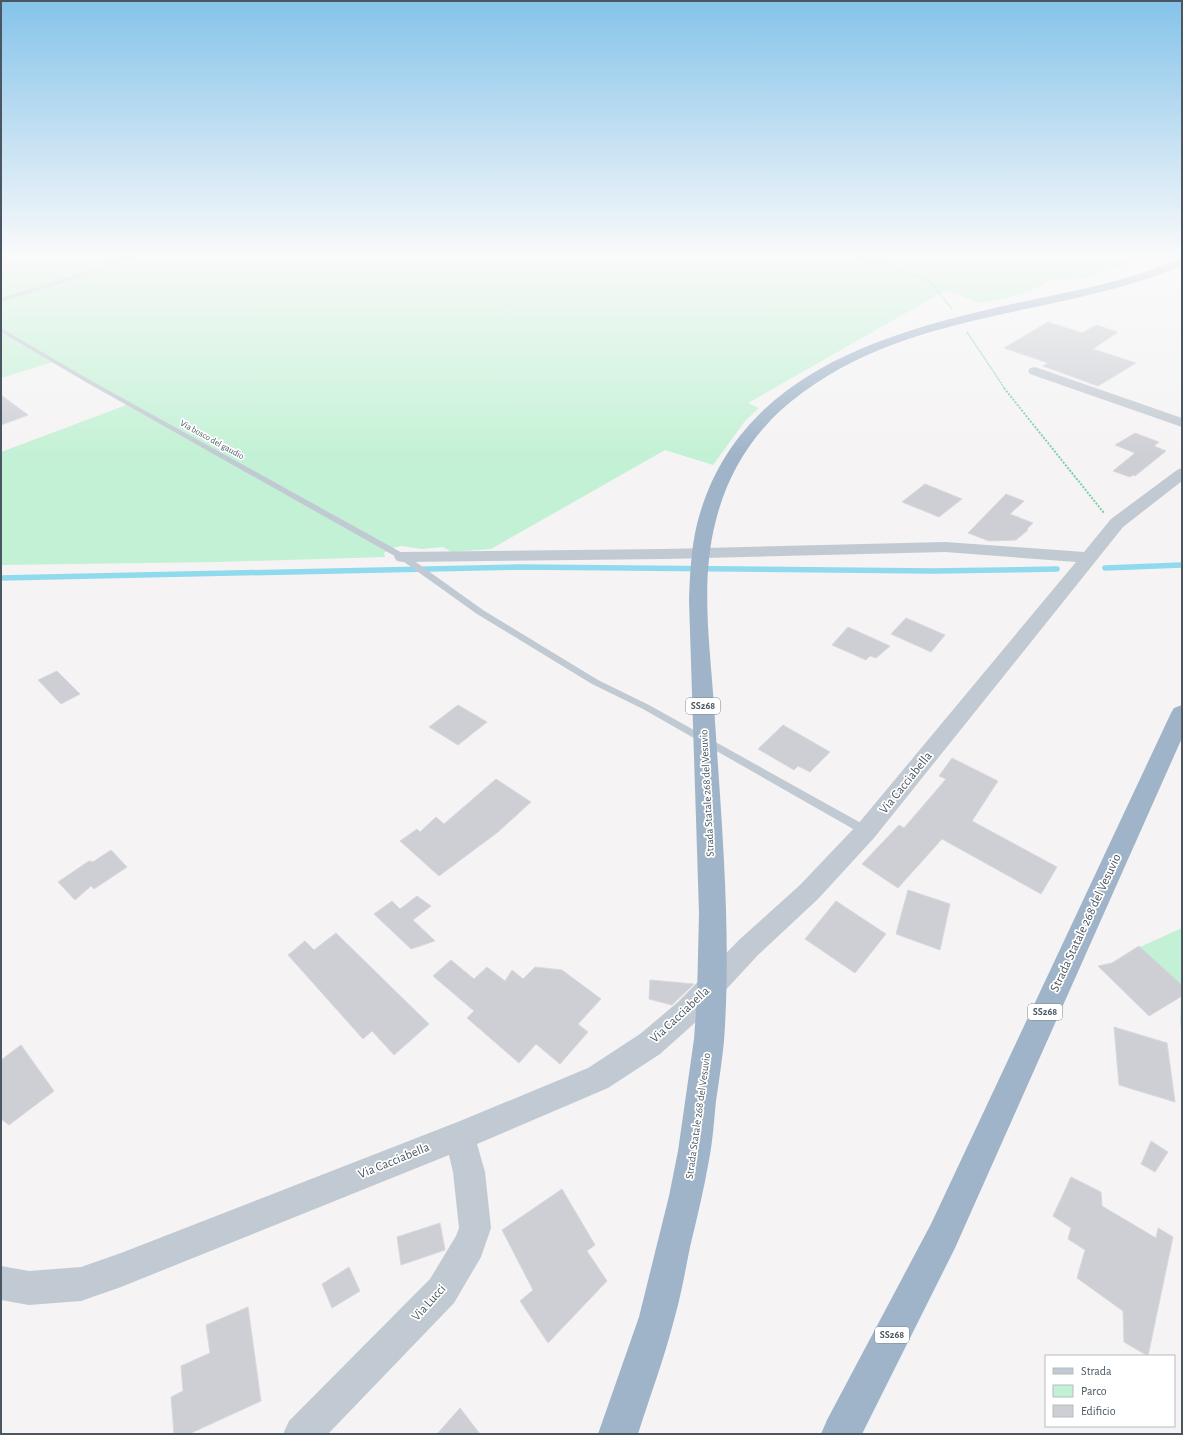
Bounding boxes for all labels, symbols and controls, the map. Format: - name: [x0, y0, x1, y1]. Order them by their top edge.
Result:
- street label: Via bosco del gaudio: [179, 419, 246, 462]
- road number: SS268: [686, 698, 720, 714]
- street label: Strada Statale 268 del Vesuvio: [698, 729, 716, 857]
- street label: Via Cacciabella: [877, 750, 935, 816]
- street label: Strada Statale 268 del Vesuvio: [1048, 852, 1124, 994]
- street label: Via Cacciabella: [648, 984, 712, 1046]
- road number: SS268: [1028, 1004, 1062, 1020]
- street label: Strada Statale 268 del Vesuvio: [684, 1052, 712, 1180]
- street label: Via Cacciabella: [356, 1141, 432, 1181]
- street label: Via Lucci: [410, 1282, 448, 1324]
- road number: SS268: [875, 1327, 909, 1343]
- legend: [1045, 1355, 1175, 1427]
- text: Strada: [1081, 1365, 1112, 1377]
- text: Parco: [1081, 1385, 1107, 1397]
- text: Edificio: [1081, 1405, 1116, 1417]

